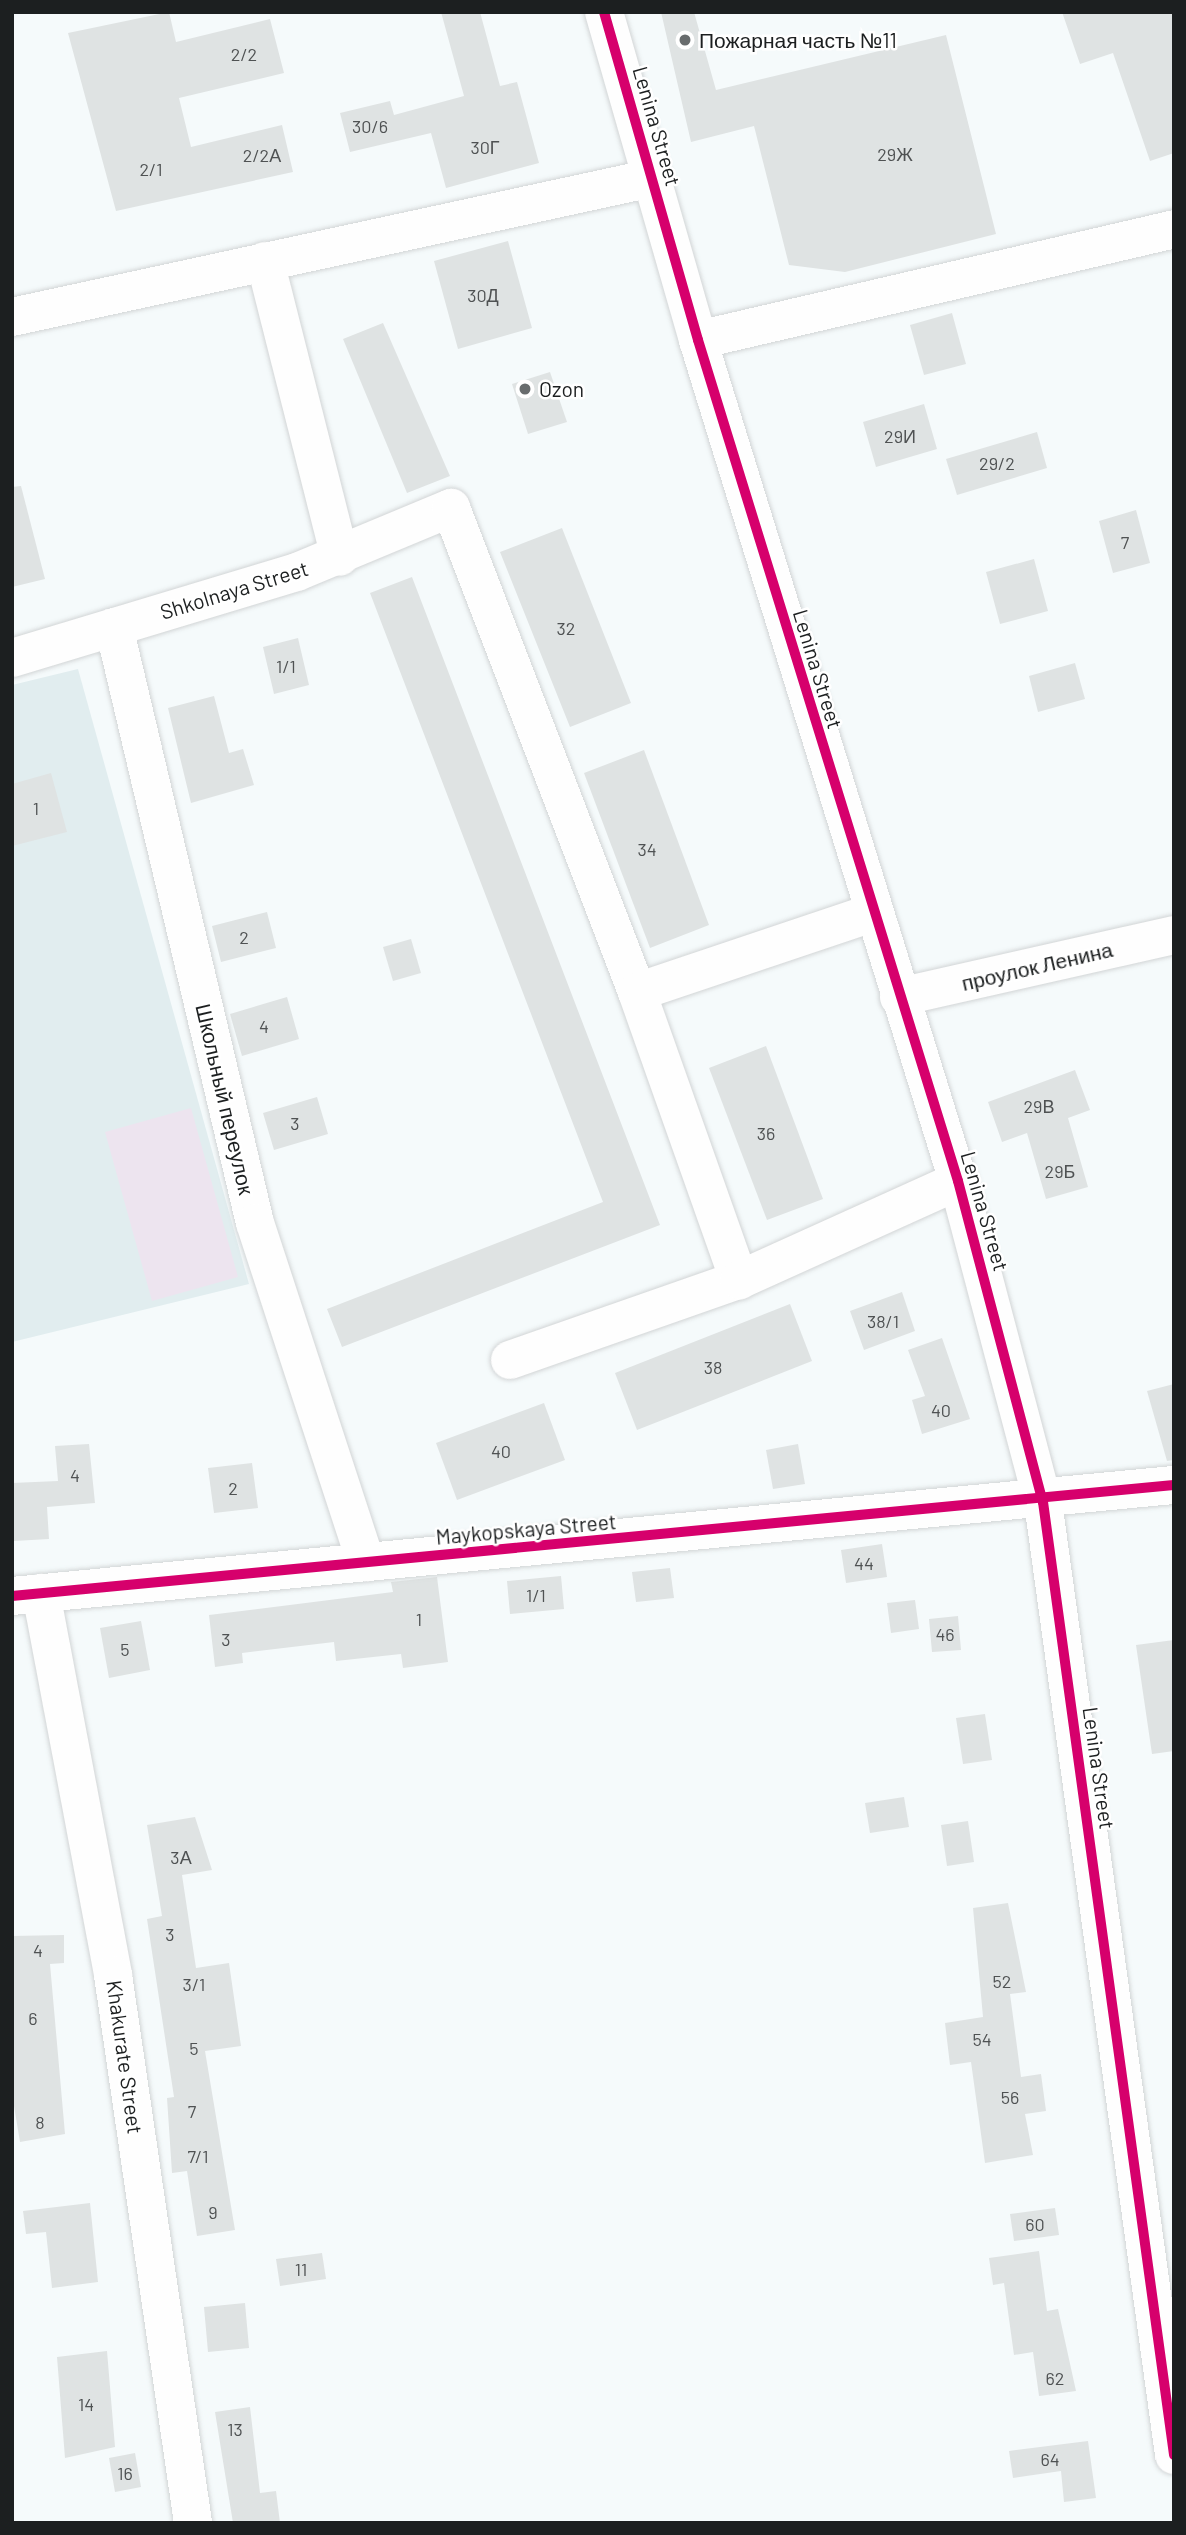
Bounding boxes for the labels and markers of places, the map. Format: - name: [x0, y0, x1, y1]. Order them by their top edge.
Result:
- place label: Пожарная часть №11: [699, 27, 897, 53]
- marker: Пожарная часть №11: [677, 32, 693, 48]
- place label: Ozon: [539, 376, 584, 402]
- marker: Ozon: [517, 381, 533, 397]

